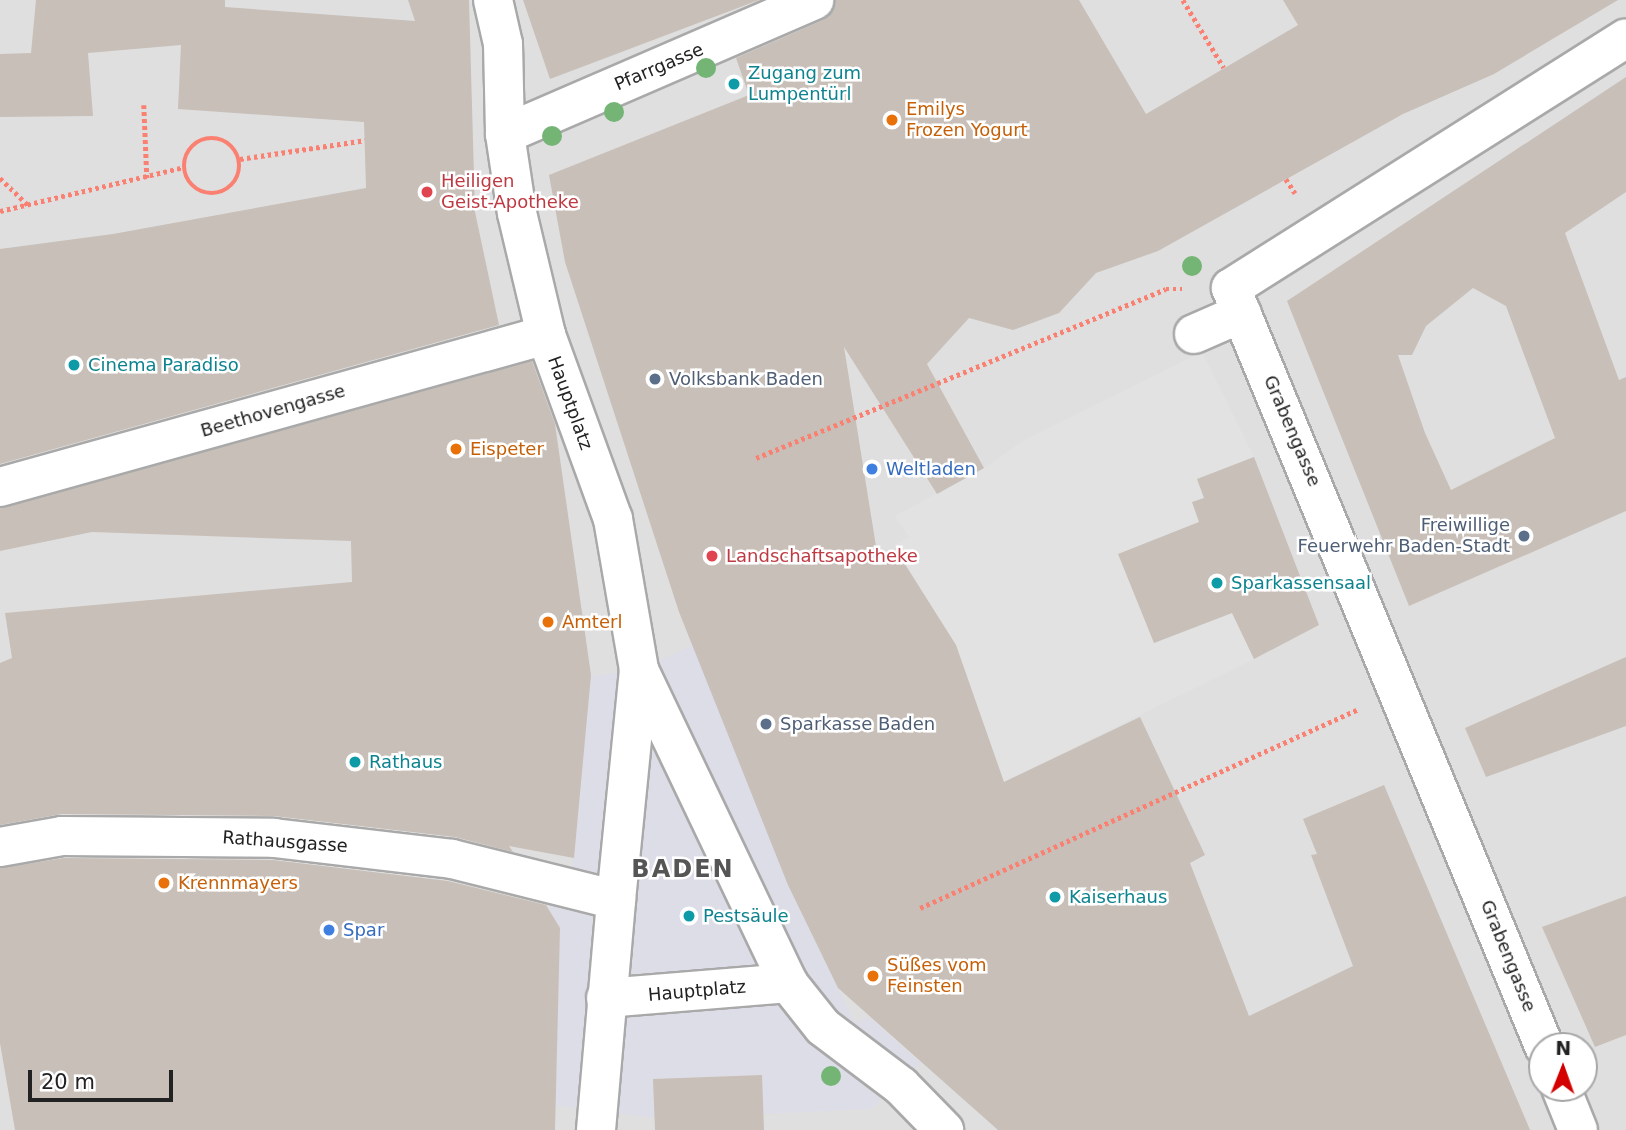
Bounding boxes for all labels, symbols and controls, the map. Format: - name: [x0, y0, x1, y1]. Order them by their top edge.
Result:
- street label: Pfarrgasse: [611, 39, 707, 95]
- place label: Zugang zum Lumpentürl: [748, 63, 861, 106]
- marker: Zugang zum Lumpentürl: [726, 76, 742, 92]
- place label: Emilys Frozen Yogurt: [906, 99, 1028, 142]
- marker: Emilys Frozen Yogurt: [884, 112, 900, 128]
- place label: Heiligen Geist-Apotheke: [441, 171, 579, 214]
- marker: Heiligen Geist-Apotheke: [419, 184, 435, 200]
- street label: Hauptplatz: [543, 353, 597, 453]
- place label: Cinema Paradiso: [88, 354, 239, 376]
- marker: Cinema Paradiso: [66, 357, 82, 373]
- place label: Volksbank Baden: [669, 368, 823, 390]
- marker: Volksbank Baden: [647, 371, 663, 387]
- street label: Grabengasse: [1259, 372, 1325, 490]
- street label: Beethovengasse: [198, 380, 348, 442]
- place label: Eispeter: [470, 438, 544, 460]
- marker: Eispeter: [448, 441, 464, 457]
- place label: Weltladen: [886, 458, 976, 480]
- marker: Weltladen: [864, 461, 880, 477]
- place label: Freiwillige Feuerwehr Baden-Stadt: [1298, 515, 1510, 558]
- marker: Freiwillige Feuerwehr Baden-Stadt: [1516, 528, 1532, 544]
- place label: Landschaftsapotheke: [726, 545, 918, 567]
- marker: Landschaftsapotheke: [704, 548, 720, 564]
- place label: Sparkassensaal: [1231, 572, 1371, 594]
- marker: Sparkassensaal: [1209, 575, 1225, 591]
- place label: Amterl: [562, 611, 622, 633]
- marker: Amterl: [540, 614, 556, 630]
- place label: Sparkasse Baden: [780, 713, 935, 735]
- marker: Sparkasse Baden: [758, 716, 774, 732]
- place label: Rathaus: [369, 751, 442, 773]
- marker: Rathaus: [347, 754, 363, 770]
- street label: Rathausgasse: [222, 827, 348, 857]
- district label: BADEN: [632, 856, 734, 884]
- place label: Krennmayers: [178, 872, 298, 894]
- marker: Krennmayers: [156, 875, 172, 891]
- place label: Kaiserhaus: [1069, 886, 1167, 908]
- marker: Kaiserhaus: [1047, 889, 1063, 905]
- street label: Grabengasse: [1476, 897, 1540, 1015]
- place label: Pestsäule: [703, 905, 789, 927]
- marker: Pestsäule: [681, 908, 697, 924]
- place label: Spar: [343, 919, 384, 941]
- marker: Spar: [321, 922, 337, 938]
- place label: Süßes vom Feinsten: [887, 955, 987, 998]
- marker: Süßes vom Feinsten: [865, 968, 881, 984]
- street label: Hauptplatz: [647, 976, 747, 1006]
- north arrow: [1528, 1032, 1598, 1102]
- text: N: [1555, 1037, 1571, 1059]
- scale bar: [32, 1056, 177, 1100]
- text: 20 m: [41, 1070, 95, 1094]

